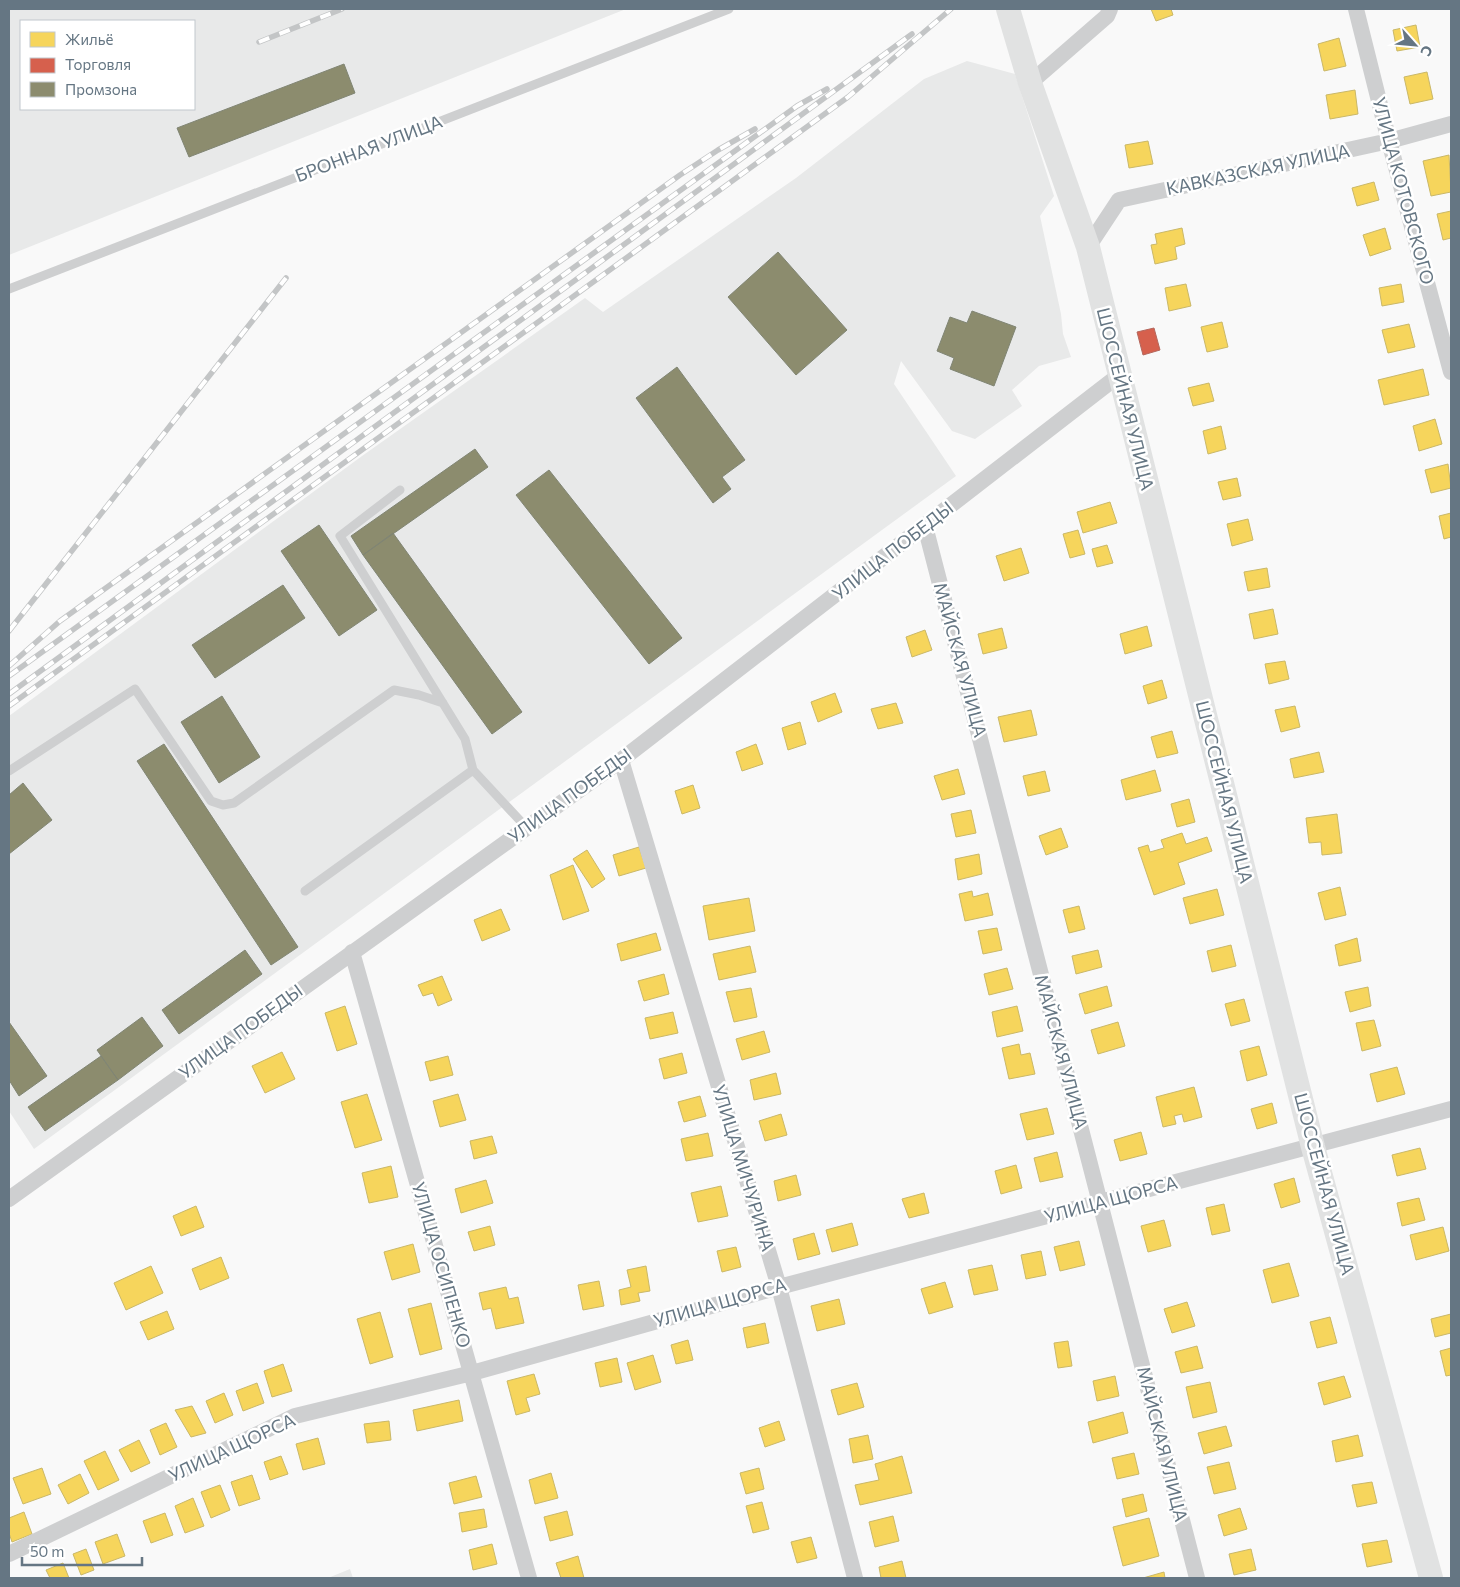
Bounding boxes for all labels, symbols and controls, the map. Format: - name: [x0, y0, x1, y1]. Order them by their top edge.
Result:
- legend: [20, 20, 195, 110]
- north arrow: [1390, 20, 1440, 70]
- text: Жильё: [65, 30, 113, 48]
- text: С: [1417, 43, 1437, 59]
- text: Торговля: [65, 55, 131, 73]
- text: Промзона: [65, 80, 137, 98]
- street label: УЛИЦА КОТОВСКОГО: [1368, 95, 1440, 287]
- street label: БРОННАЯ УЛИЦА: [292, 110, 445, 186]
- street label: КАВКАЗСКАЯ УЛИЦА: [1164, 139, 1352, 199]
- street label: ШОССЕЙНАЯ УЛИЦА: [1093, 305, 1159, 492]
- street label: УЛИЦА ПОБЕДЫ: [827, 496, 957, 604]
- street label: МАЙСКАЯ УЛИЦА: [930, 580, 992, 740]
- street label: ШОССЕЙНАЯ УЛИЦА: [1192, 698, 1258, 885]
- street label: УЛИЦА ПОБЕДЫ: [503, 743, 636, 847]
- street label: МАЙСКАЯ УЛИЦА: [1031, 972, 1093, 1132]
- street label: УЛИЦА ПОБЕДЫ: [174, 979, 307, 1083]
- street label: УЛИЦА МИЧУРИНА: [708, 1082, 780, 1254]
- street label: ШОССЕЙНАЯ УЛИЦА: [1290, 1090, 1360, 1277]
- street label: УЛИЦА ЩОРСА: [1042, 1171, 1180, 1227]
- street label: УЛИЦА ОСИПЕНКО: [408, 1179, 476, 1350]
- street label: УЛИЦА ЩОРСА: [651, 1273, 789, 1332]
- street label: МАЙСКАЯ УЛИЦА: [1133, 1364, 1193, 1524]
- street label: УЛИЦА ЩОРСА: [165, 1408, 298, 1486]
- scale bar: [22, 1534, 142, 1566]
- text: 50 m: [30, 1542, 64, 1560]

